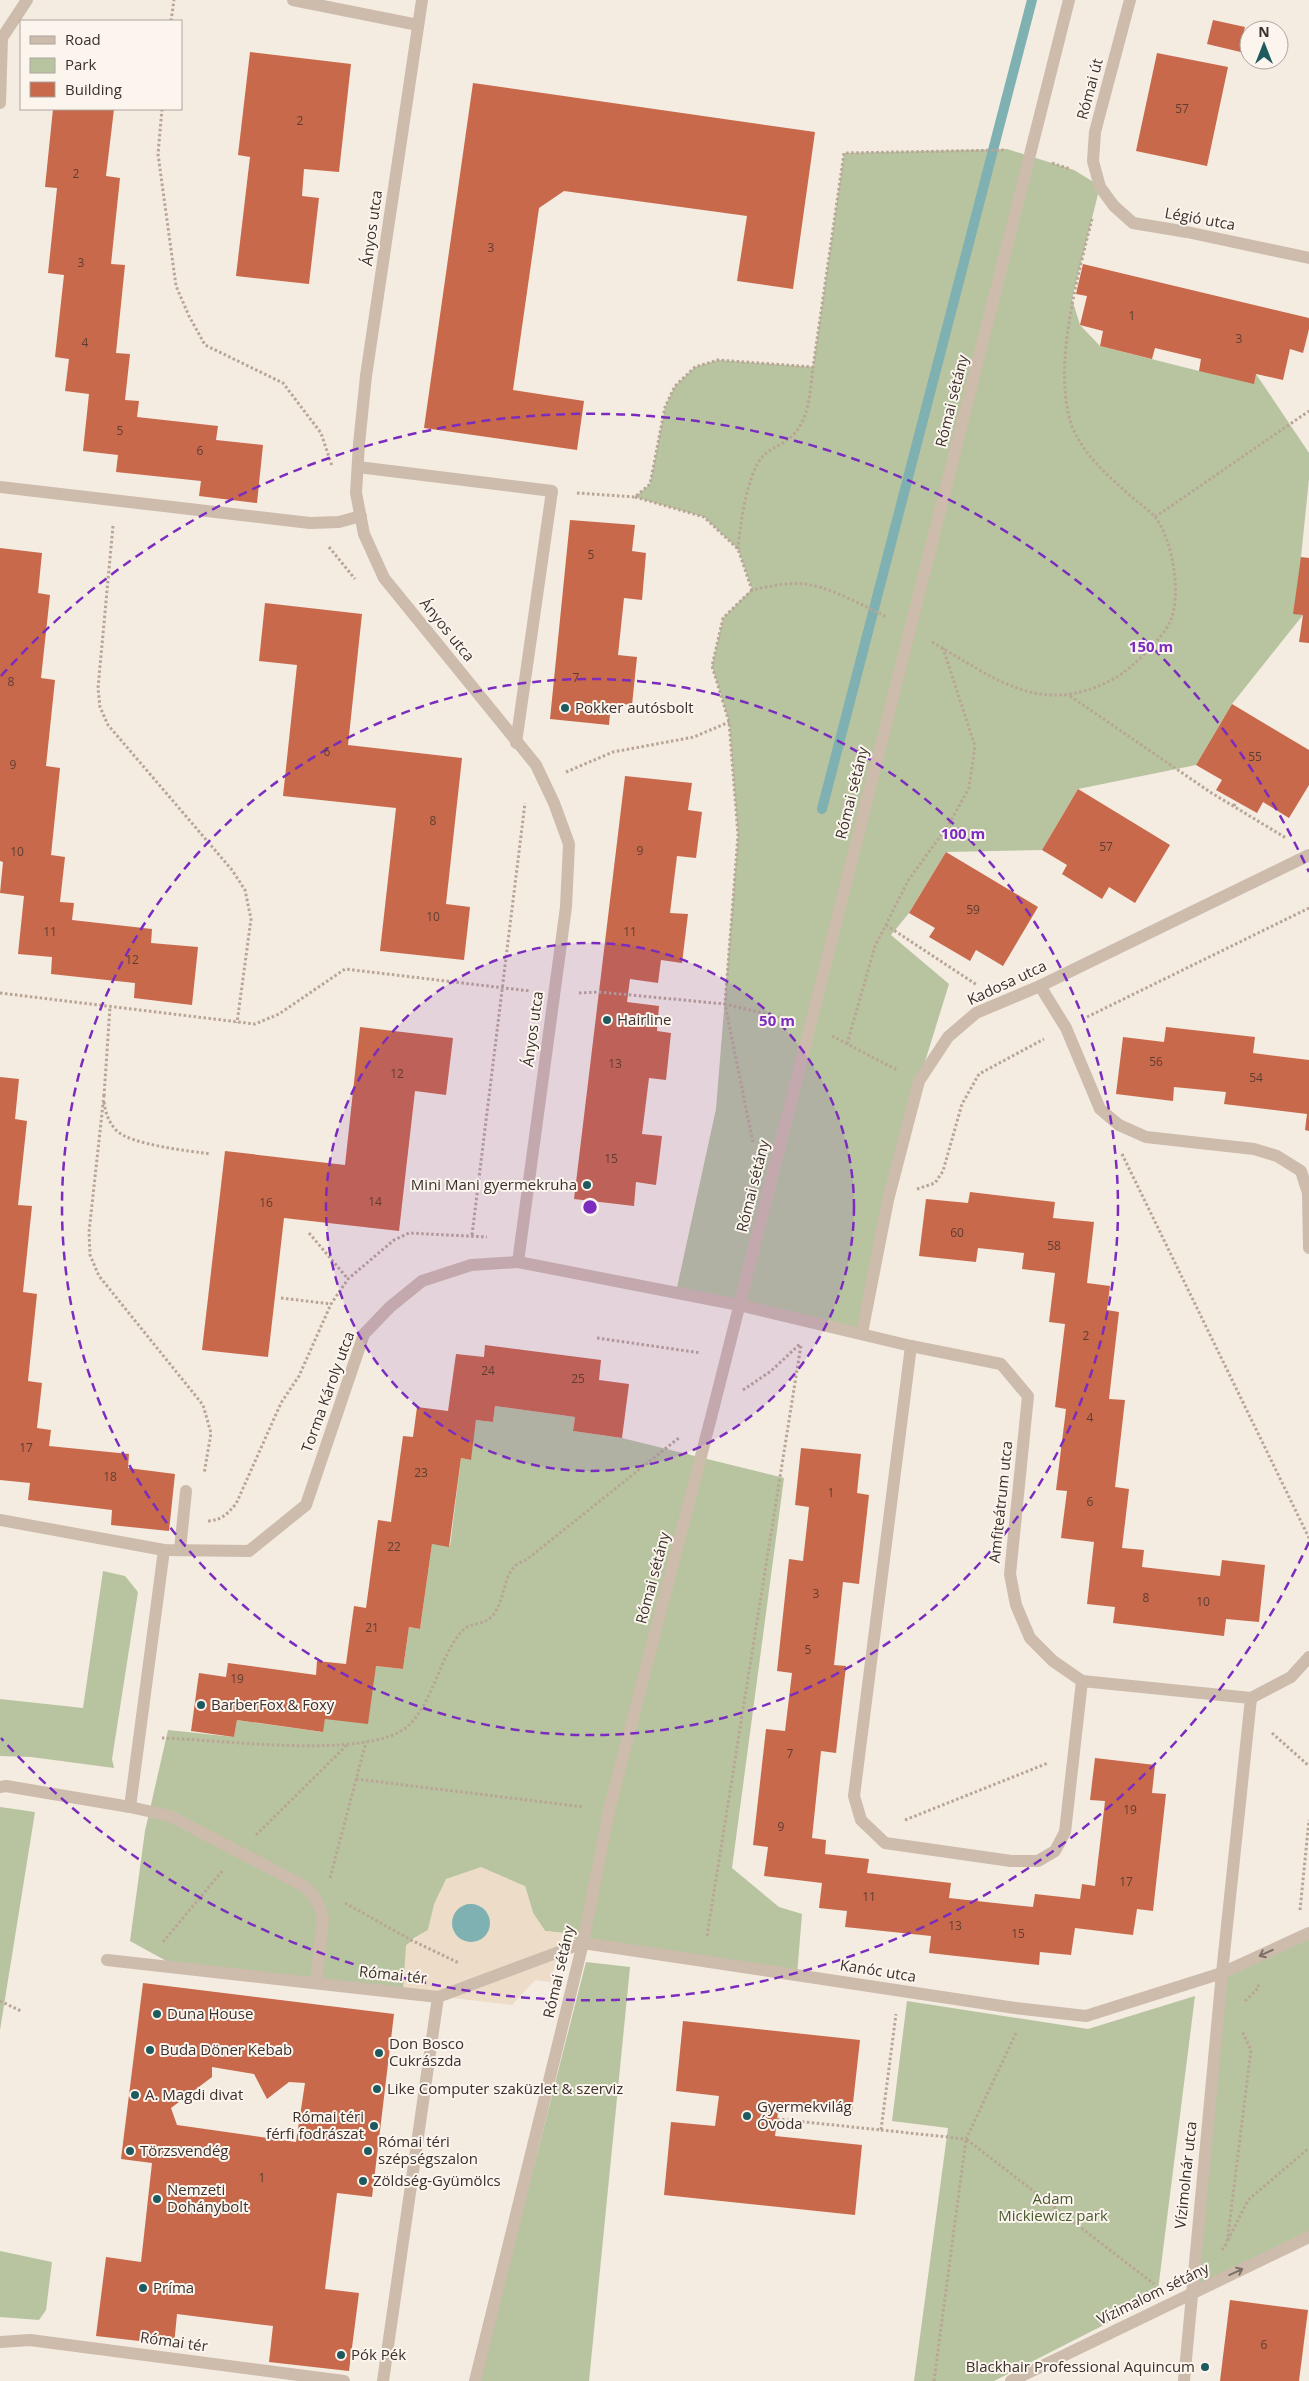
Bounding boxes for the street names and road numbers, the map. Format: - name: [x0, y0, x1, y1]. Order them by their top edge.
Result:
- street label: Római út: [1071, 56, 1107, 122]
- street label: Ányos utca: [356, 189, 386, 267]
- street label: Légió utca: [1163, 202, 1237, 234]
- street label: Római sétány: [930, 352, 972, 449]
- street label: Ányos utca: [416, 593, 480, 665]
- street label: Római sétány: [830, 744, 872, 841]
- street label: Kadosa utca: [964, 955, 1049, 1009]
- street label: Ányos utca: [517, 990, 547, 1068]
- street label: Római sétány: [731, 1137, 773, 1234]
- street label: Torma Károly utca: [296, 1328, 358, 1455]
- street label: Amfiteátrum utca: [984, 1440, 1016, 1564]
- street label: Római sétány: [630, 1529, 674, 1626]
- street label: Római sétány: [538, 1923, 578, 2020]
- street label: Kanóc utca: [839, 1954, 918, 1986]
- street label: Római tér: [358, 1961, 428, 1988]
- street label: Vízimolnár utca: [1169, 2120, 1201, 2230]
- street label: Vízimalom sétány: [1093, 2257, 1212, 2329]
- street label: Római tér: [139, 2326, 209, 2356]

